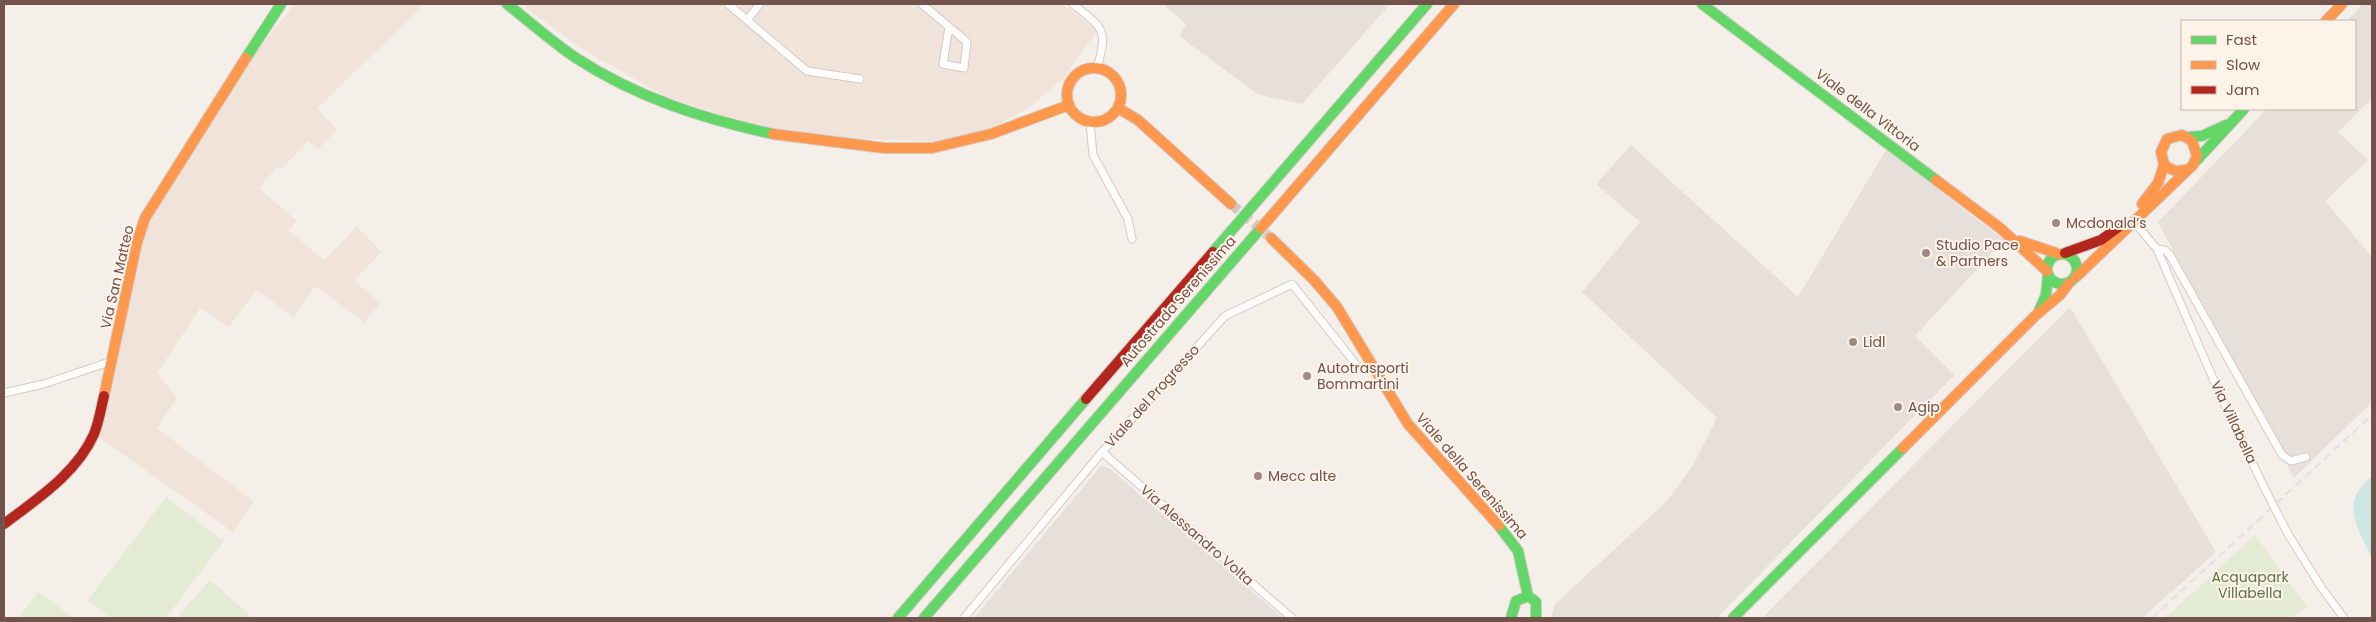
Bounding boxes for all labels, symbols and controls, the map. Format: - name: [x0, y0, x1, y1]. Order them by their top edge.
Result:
- legend: [2181, 20, 2356, 110]
- text: Fast: [2226, 29, 2257, 50]
- text: Slow: [2226, 54, 2261, 75]
- street label: Viale della Vittoria: [1811, 64, 1925, 156]
- text: Jam: [2226, 79, 2260, 100]
- place label: Mcdonald’s: [2066, 213, 2147, 233]
- marker: Mcdonald’s: [2050, 217, 2062, 229]
- street label: Via San Matteo: [95, 223, 139, 331]
- street label: Autostrada Serenissima: [1116, 231, 1240, 371]
- place label: Studio Pace & Partners: [1936, 235, 2019, 271]
- marker: Studio Pace & Partners: [1920, 247, 1932, 259]
- place label: Lidl: [1863, 332, 1885, 352]
- marker: Lidl: [1847, 336, 1859, 348]
- street label: Viale del Progresso: [1100, 340, 1204, 452]
- place label: Autotrasporti Bommartini: [1317, 358, 1409, 394]
- marker: Autotrasporti Bommartini: [1301, 370, 1313, 382]
- street label: Via Villabella: [2206, 377, 2262, 467]
- place label: Agip: [1908, 397, 1940, 417]
- marker: Agip: [1892, 401, 1904, 413]
- street label: Viale della Serenissima: [1411, 408, 1533, 544]
- place label: Mecc alte: [1268, 466, 1336, 486]
- marker: Mecc alte: [1252, 470, 1264, 482]
- street label: Via Alessandro Volta: [1136, 480, 1258, 590]
- park label: Acquapark Villabella: [2211, 567, 2289, 603]

